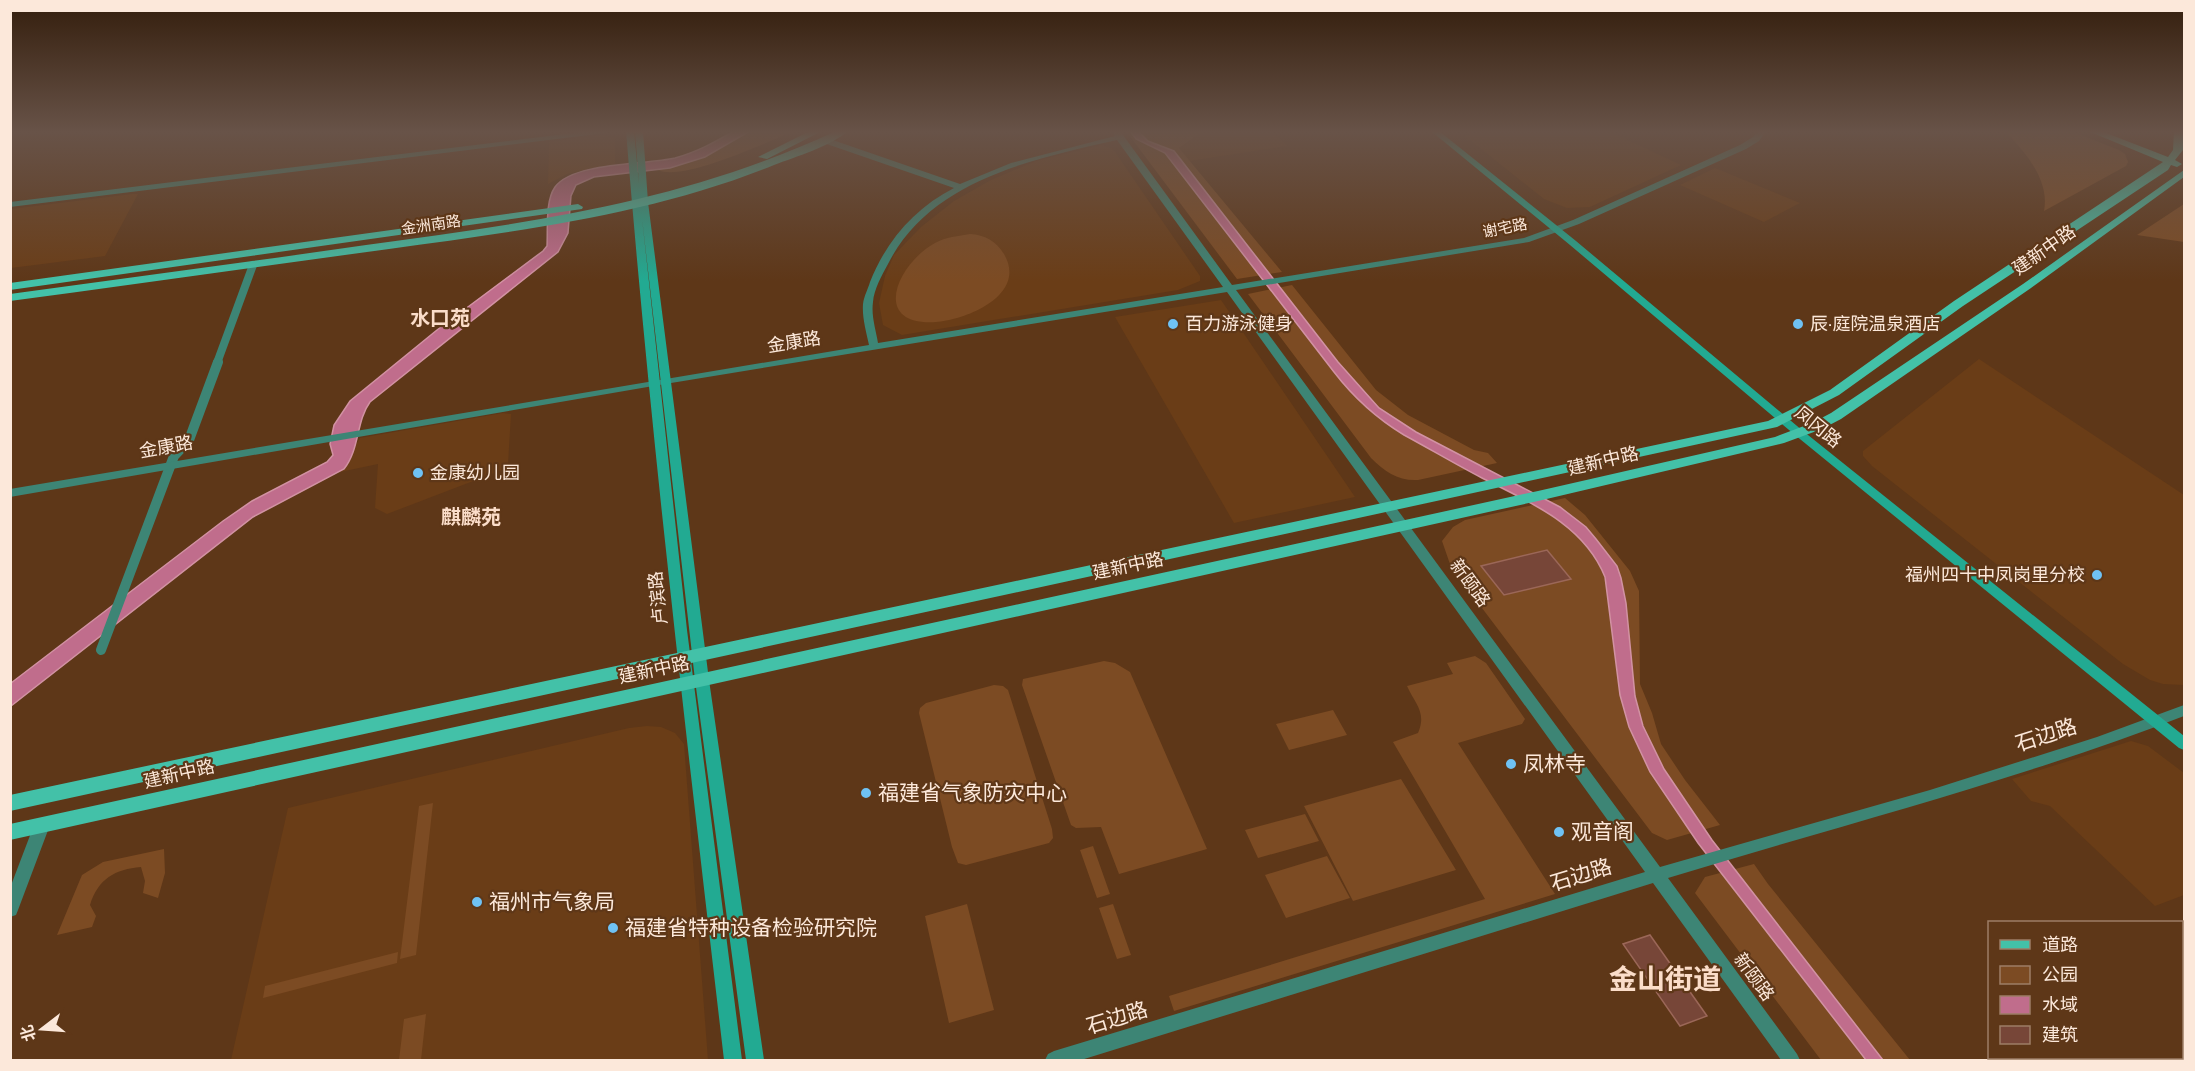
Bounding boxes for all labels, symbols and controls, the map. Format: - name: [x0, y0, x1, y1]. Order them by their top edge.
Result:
- street label: 金洲南路: [400, 211, 462, 238]
- street label: 谢宅路: [1481, 214, 1529, 241]
- street label: 建新中路: [2008, 220, 2080, 280]
- district label: 水口苑: [410, 305, 470, 330]
- place label: 百力游泳健身: [1185, 312, 1293, 335]
- place label: 辰·庭院温泉酒店: [1810, 312, 1940, 335]
- marker: 百力游泳健身: [1166, 317, 1180, 331]
- marker: 辰·庭院温泉酒店: [1791, 317, 1805, 331]
- street label: 金康路: [765, 326, 822, 357]
- street label: 凤冈路: [1790, 401, 1847, 453]
- street label: 金康路: [137, 430, 194, 463]
- street label: 建新中路: [1565, 441, 1641, 480]
- place label: 金康幼儿园: [430, 461, 520, 484]
- marker: 金康幼儿园: [411, 466, 425, 480]
- district label: 麒麟苑: [441, 504, 501, 529]
- street label: 建新中路: [1090, 547, 1166, 584]
- street label: 新颐路: [1445, 554, 1496, 611]
- place label: 福州四十中凤岗里分校: [1905, 563, 2085, 586]
- marker: 福州四十中凤岗里分校: [2090, 568, 2104, 582]
- street label: 卢滨路: [643, 570, 672, 626]
- street label: 建新中路: [616, 651, 692, 688]
- street label: 石边路: [2012, 712, 2080, 756]
- place label: 凤林寺: [1523, 750, 1586, 776]
- street label: 建新中路: [141, 754, 217, 793]
- marker: 凤林寺: [1504, 757, 1518, 771]
- place label: 福建省气象防灾中心: [878, 779, 1067, 805]
- marker: 福建省气象防灾中心: [859, 786, 873, 800]
- place label: 观音阁: [1571, 818, 1634, 844]
- marker: 观音阁: [1552, 825, 1566, 839]
- street label: 石边路: [1547, 852, 1615, 896]
- place label: 福州市气象局: [489, 888, 615, 914]
- marker: 福州市气象局: [470, 895, 484, 909]
- place label: 福建省特种设备检验研究院: [625, 914, 877, 940]
- marker: 福建省特种设备检验研究院: [606, 921, 620, 935]
- legend: [1988, 921, 2183, 1059]
- text: 道路: [2042, 933, 2078, 956]
- street label: 新颐路: [1729, 948, 1780, 1005]
- district label: 金山街道: [1609, 961, 1721, 996]
- text: 公园: [2042, 963, 2078, 986]
- text: 水域: [2042, 993, 2078, 1016]
- street label: 石边路: [1083, 995, 1151, 1039]
- north arrow: [12, 999, 72, 1059]
- text: 北: [16, 1023, 40, 1044]
- text: 建筑: [2042, 1023, 2078, 1046]

